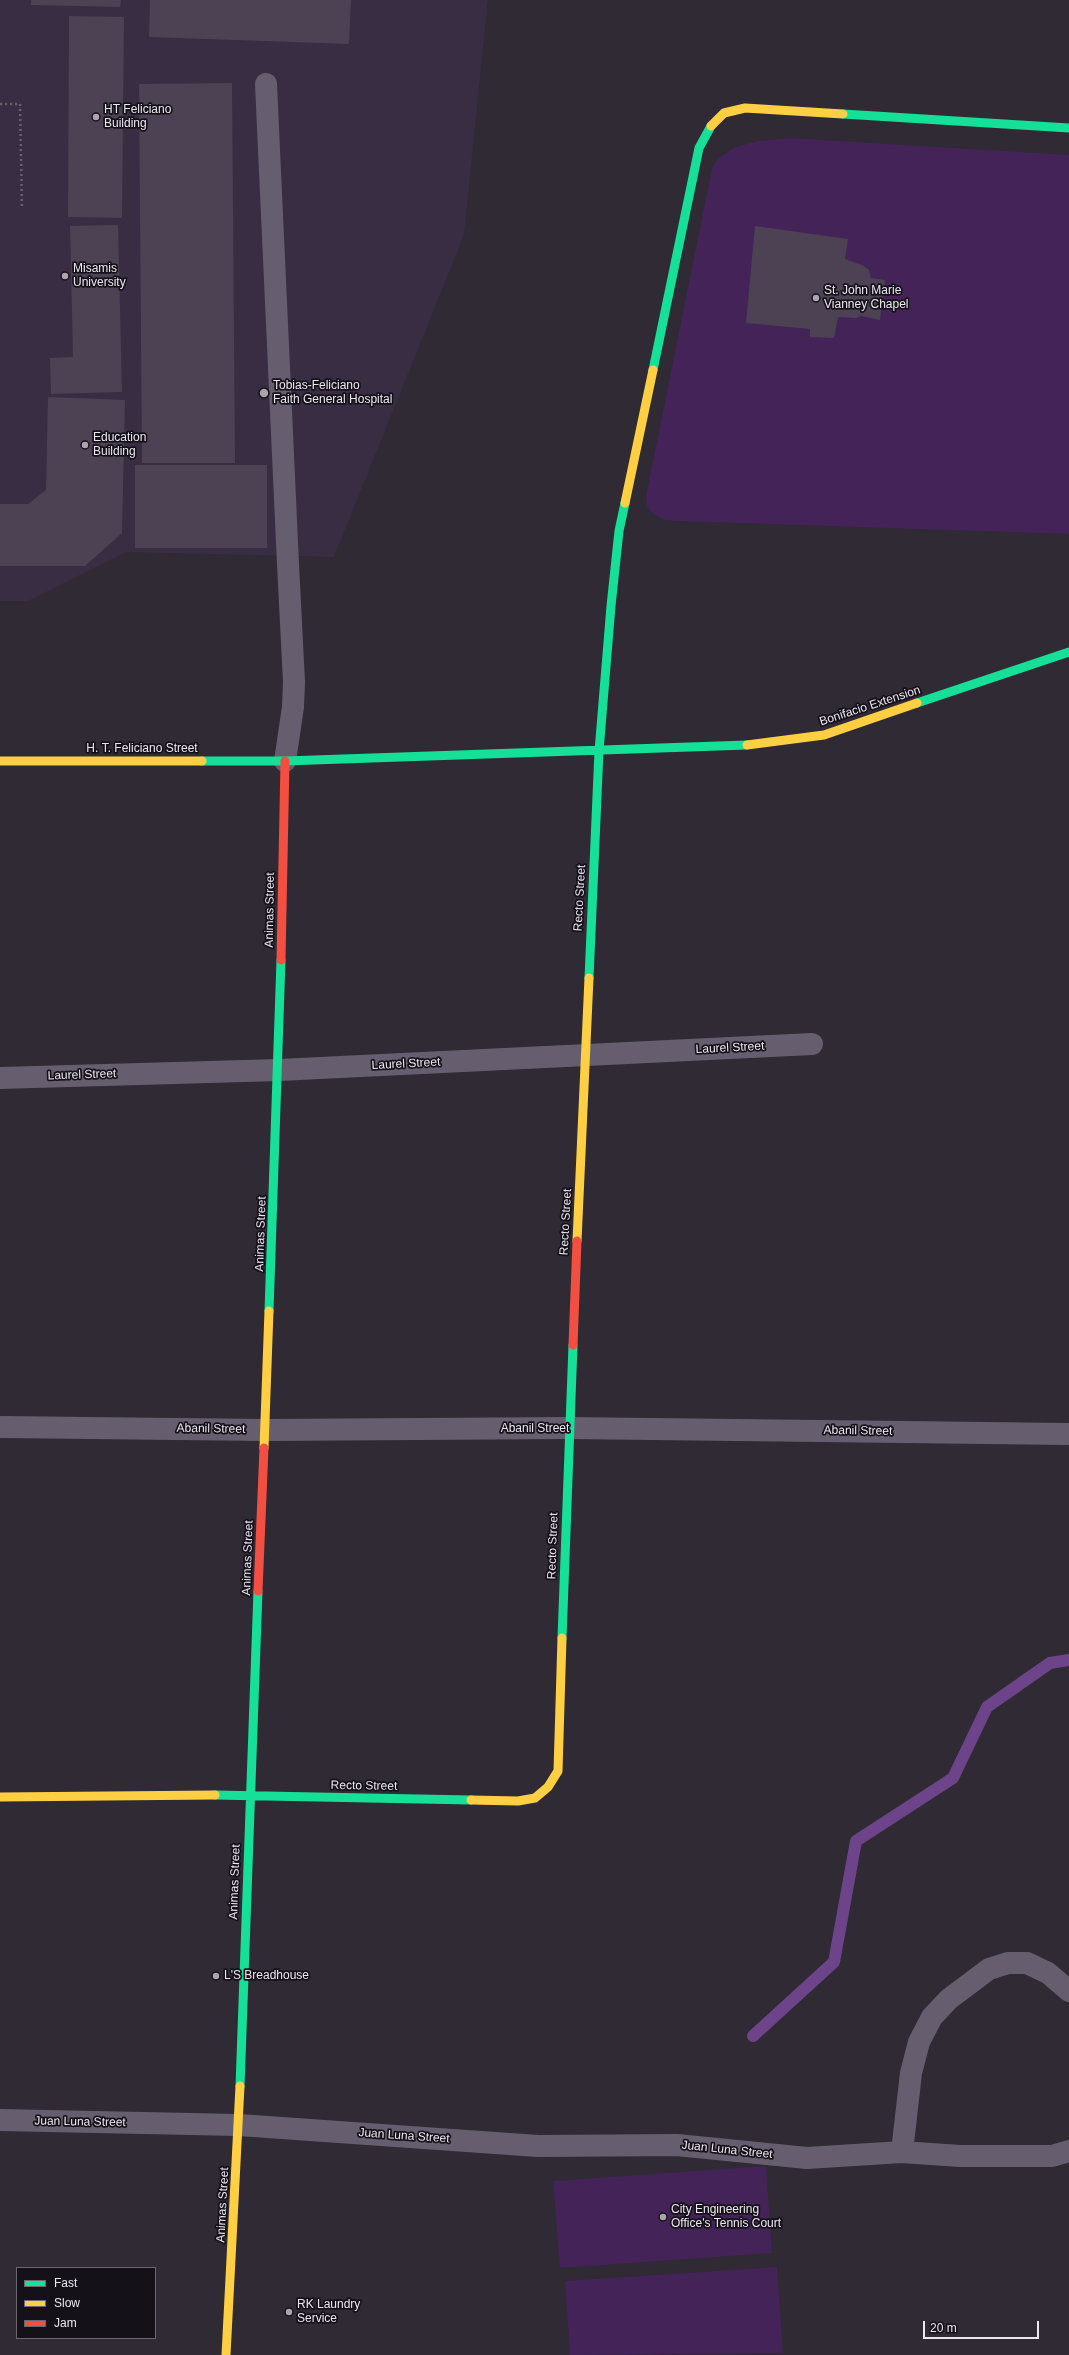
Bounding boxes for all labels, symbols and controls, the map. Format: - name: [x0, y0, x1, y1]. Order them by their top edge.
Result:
- place label: HT Feliciano Building: [104, 103, 171, 131]
- marker: HT Feliciano Building: [91, 112, 101, 122]
- place label: Misamis University: [73, 262, 126, 290]
- marker: Misamis University: [60, 271, 70, 281]
- place label: St. John Marie Vianney Chapel: [824, 284, 909, 312]
- marker: St. John Marie Vianney Chapel: [811, 293, 821, 303]
- place label: Tobias-Feliciano Faith General Hospital: [273, 379, 392, 407]
- marker: Tobias-Feliciano Faith General Hospital: [258, 387, 270, 399]
- place label: Education Building: [93, 431, 146, 459]
- marker: Education Building: [80, 440, 90, 450]
- street label: Bonifacio Extension: [818, 683, 922, 729]
- street label: H. T. Feliciano Street: [86, 742, 198, 756]
- street label: Recto Street: [571, 864, 589, 932]
- street label: Animas Street: [262, 872, 278, 948]
- street label: Laurel Street: [695, 1039, 765, 1057]
- street label: Laurel Street: [371, 1055, 441, 1073]
- street label: Laurel Street: [47, 1067, 117, 1083]
- street label: Recto Street: [557, 1188, 575, 1256]
- street label: Animas Street: [252, 1196, 270, 1272]
- street label: Abanil Street: [177, 1421, 245, 1437]
- street label: Abanil Street: [501, 1422, 569, 1436]
- street label: Abanil Street: [824, 1423, 892, 1439]
- street label: Recto Street: [545, 1512, 561, 1580]
- street label: Animas Street: [239, 1520, 257, 1596]
- street label: Recto Street: [331, 1778, 397, 1794]
- street label: Animas Street: [226, 1844, 244, 1920]
- place label: L'S Breadhouse: [224, 1969, 309, 1983]
- marker: L'S Breadhouse: [211, 1971, 221, 1981]
- street label: Juan Luna Street: [34, 2114, 126, 2130]
- street label: Juan Luna Street: [358, 2126, 450, 2146]
- street label: Juan Luna Street: [681, 2138, 773, 2162]
- street label: Animas Street: [214, 2167, 232, 2243]
- place label: City Engineering Office's Tennis Court: [671, 2203, 781, 2231]
- marker: City Engineering Office's Tennis Court: [658, 2212, 668, 2222]
- legend: [16, 2267, 156, 2339]
- text: Fast: [54, 2276, 77, 2290]
- text: Slow: [54, 2296, 80, 2310]
- place label: RK Laundry Service: [297, 2298, 360, 2326]
- marker: RK Laundry Service: [284, 2307, 294, 2317]
- scale bar: [925, 2313, 1041, 2339]
- text: Jam: [54, 2316, 77, 2330]
- text: 20 m: [930, 2321, 957, 2335]

